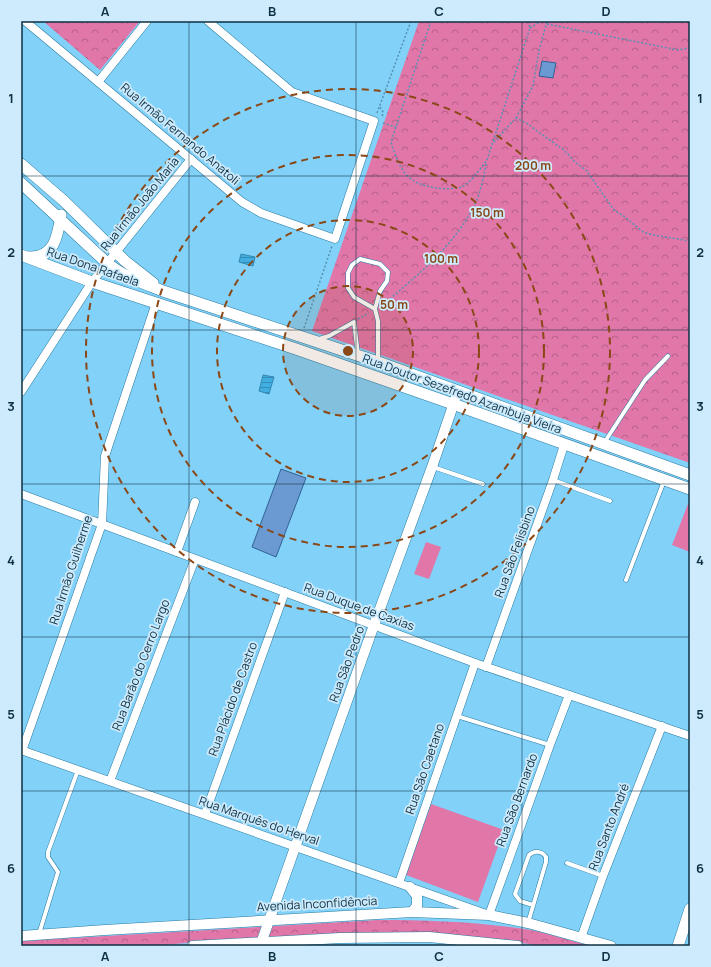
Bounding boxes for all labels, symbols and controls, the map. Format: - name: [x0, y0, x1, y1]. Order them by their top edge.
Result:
- text: A: [101, 2, 110, 20]
- text: B: [268, 2, 276, 20]
- text: C: [434, 2, 444, 20]
- text: D: [601, 2, 611, 20]
- street label: Rua Irmão Fernando Anatoli: [117, 79, 243, 189]
- text: 1: [8, 89, 14, 107]
- text: 1: [697, 89, 703, 107]
- street label: Rua Irmão João Maria: [96, 153, 183, 254]
- text: 200 m: [515, 157, 551, 174]
- text: 150 m: [470, 204, 504, 221]
- text: 2: [7, 243, 15, 261]
- street label: Rua Dona Rafaela: [45, 243, 142, 290]
- text: 2: [696, 243, 704, 261]
- text: 100 m: [424, 250, 458, 267]
- text: 50 m: [380, 296, 408, 313]
- centre of rings: [341, 344, 355, 358]
- street label: Rua Doutor Sezefredo Azambuja Vieira: [360, 349, 564, 438]
- text: 3: [7, 397, 15, 415]
- text: 3: [696, 397, 704, 415]
- street label: Rua São Felisbino: [490, 504, 539, 600]
- street label: Rua Irmão Guilherme: [45, 513, 96, 627]
- text: 4: [7, 551, 15, 569]
- text: 4: [696, 551, 704, 569]
- street label: Rua Duque de Caxias: [302, 579, 417, 634]
- street label: Rua Barão do Cerro Largo: [108, 597, 173, 733]
- street label: Rua São Pedro: [325, 623, 368, 704]
- street label: Rua Plácido de Castro: [204, 639, 261, 758]
- text: 5: [7, 705, 15, 723]
- text: 5: [696, 705, 704, 723]
- street label: Rua São Caetano: [401, 721, 448, 817]
- street label: Rua São Bernardo: [492, 751, 541, 849]
- street label: Rua Santo André: [584, 781, 633, 873]
- street label: Rua Marquês do Herval: [197, 792, 322, 849]
- text: 6: [7, 859, 15, 877]
- text: 6: [696, 859, 704, 877]
- street label: Avenida Inconfidência: [256, 892, 378, 915]
- text: A: [101, 947, 110, 965]
- text: B: [268, 947, 276, 965]
- text: C: [434, 947, 444, 965]
- text: D: [601, 947, 611, 965]

